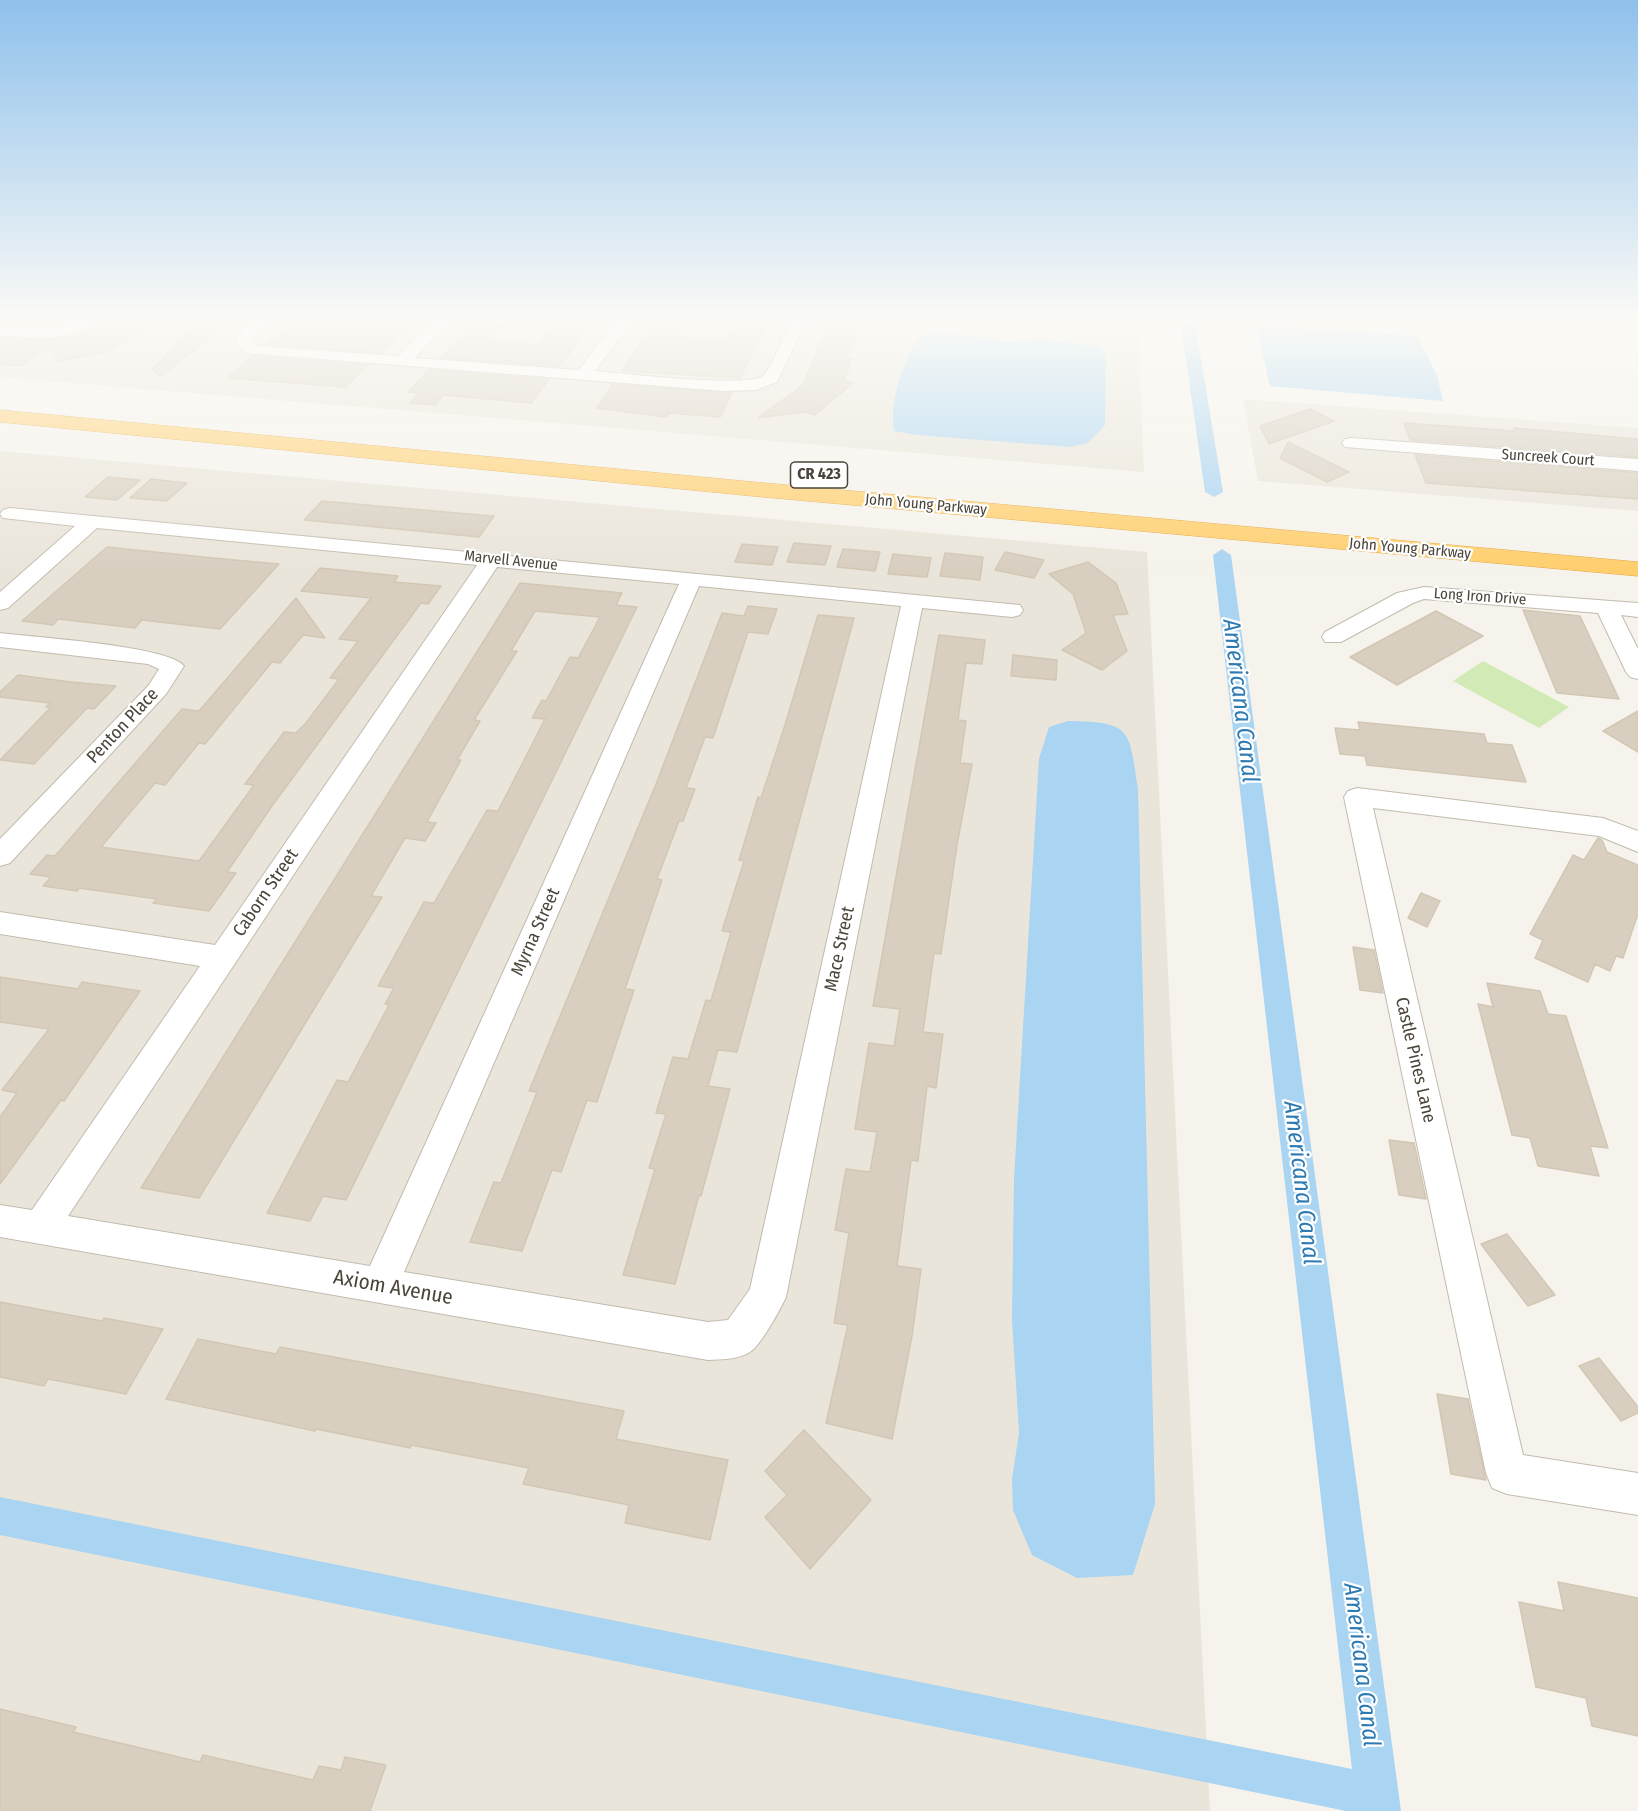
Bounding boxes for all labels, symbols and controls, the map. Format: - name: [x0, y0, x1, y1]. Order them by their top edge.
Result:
- street label: Suncreek Court: [1501, 446, 1595, 470]
- road number: CR 423: [790, 462, 848, 488]
- street label: John Young Parkway: [864, 491, 988, 519]
- street label: John Young Parkway: [1348, 535, 1472, 563]
- street label: Marvell Avenue: [463, 547, 559, 575]
- street label: Long Iron Drive: [1433, 585, 1527, 609]
- water label: Americana Canal: [1216, 618, 1264, 784]
- street label: Penton Place: [83, 684, 163, 768]
- street label: Caborn Street: [229, 845, 303, 941]
- street label: Myrna Street: [507, 885, 565, 979]
- street label: Mace Street: [820, 905, 860, 993]
- street label: Castle Pines Lane: [1390, 995, 1440, 1125]
- water label: Americana Canal: [1277, 1100, 1325, 1266]
- street label: Axiom Avenue: [331, 1265, 455, 1311]
- water label: Americana Canal: [1337, 1582, 1385, 1748]

